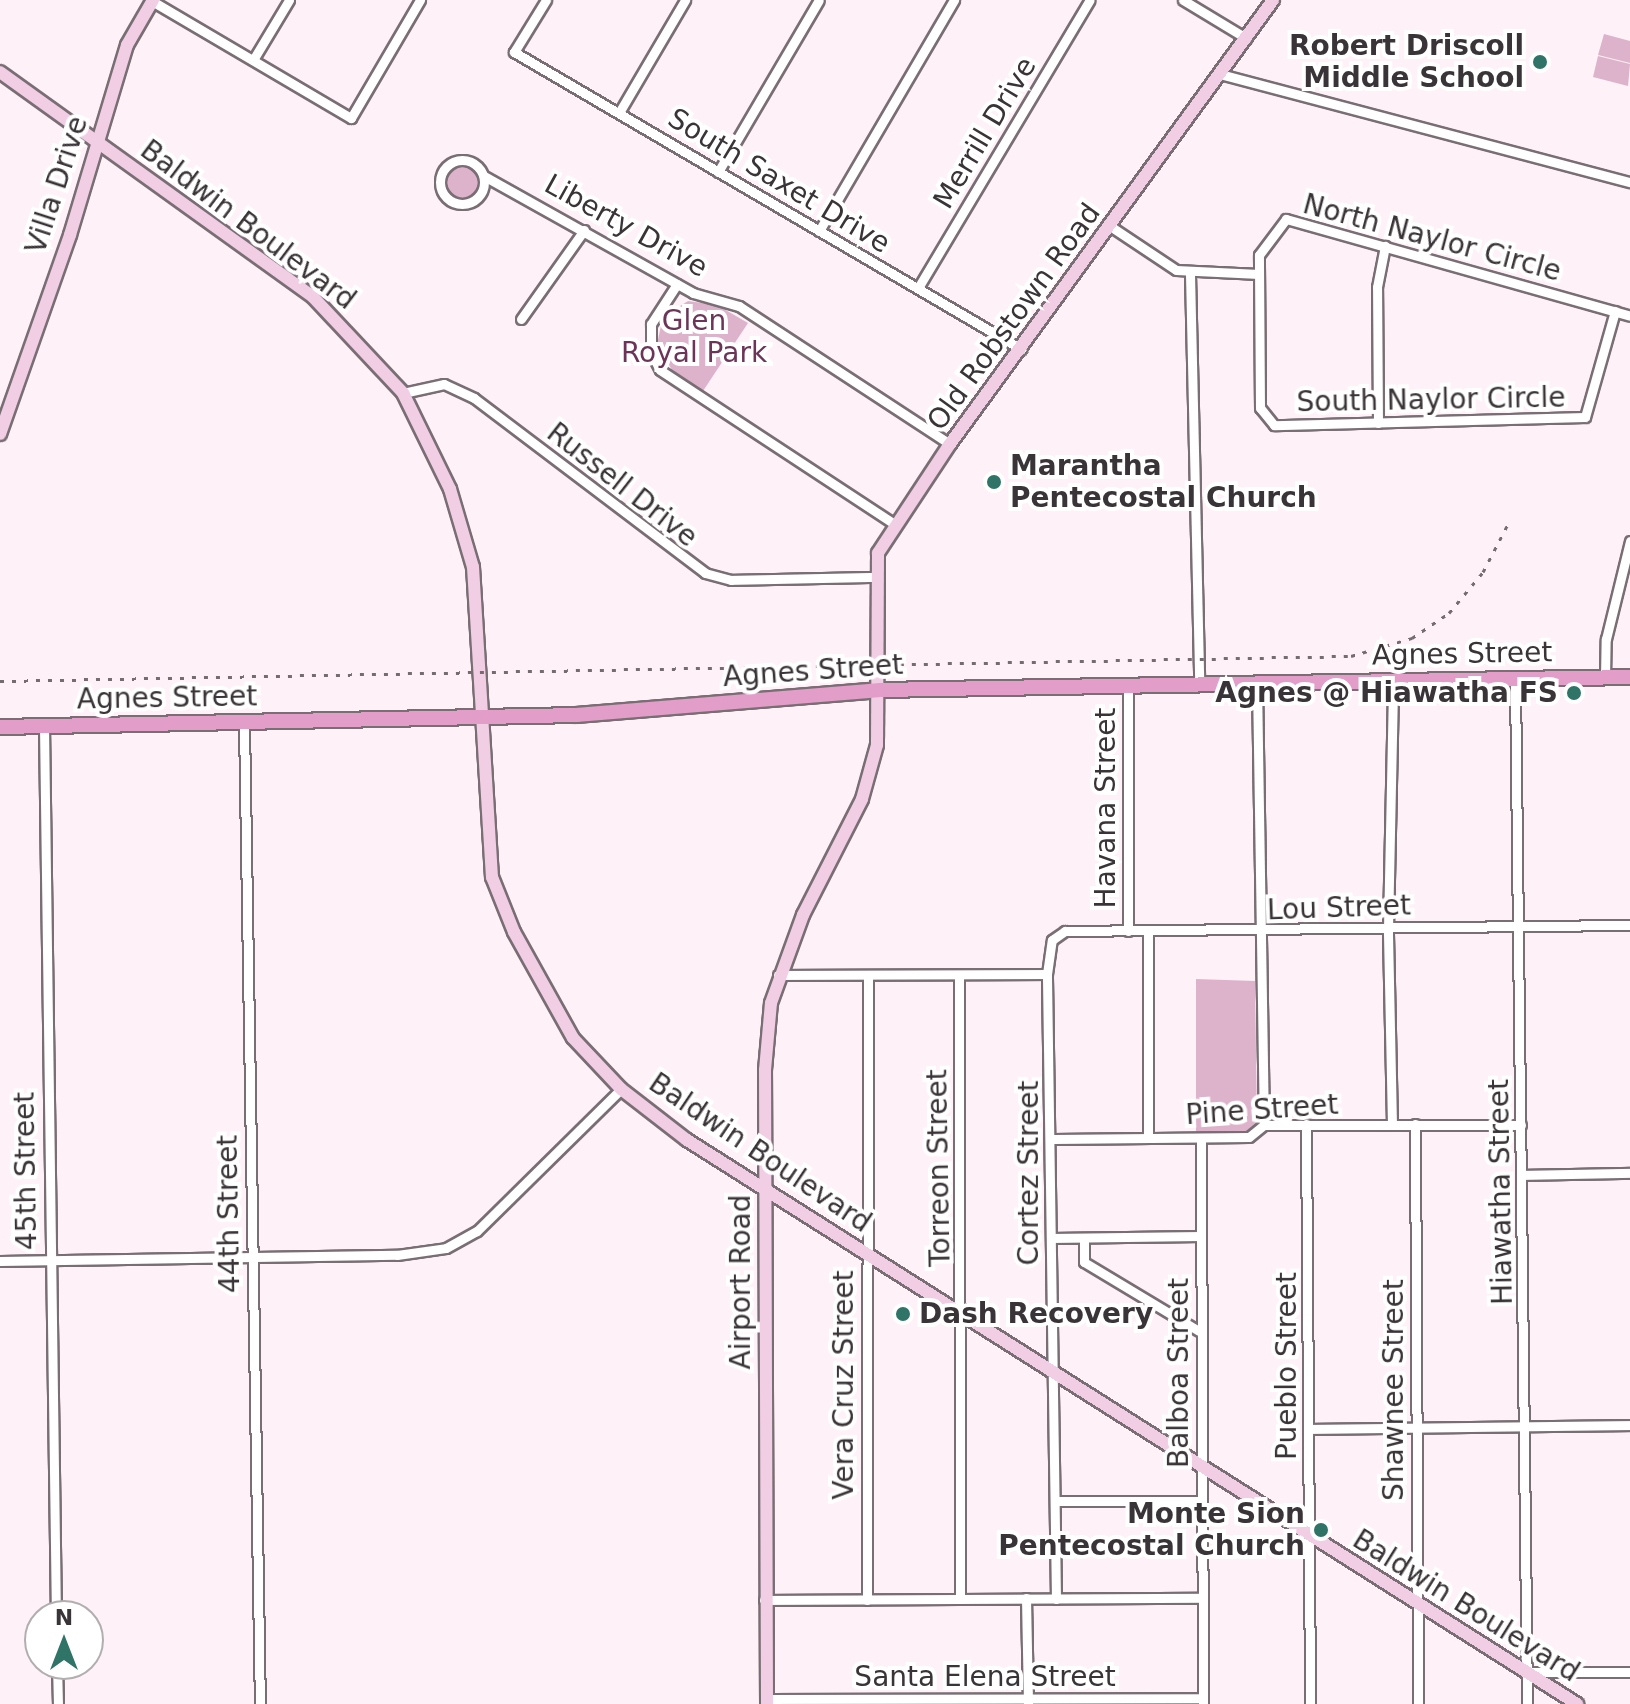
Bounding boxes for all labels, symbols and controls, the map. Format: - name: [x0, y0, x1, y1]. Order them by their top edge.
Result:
- place label: Robert Driscoll Middle School: [1289, 29, 1524, 95]
- street label: Merrill Drive: [927, 51, 1043, 215]
- marker: Robert Driscoll Middle School: [1531, 53, 1549, 71]
- street label: South Saxet Drive: [662, 102, 896, 260]
- street label: Villa Drive: [19, 112, 95, 258]
- street label: Baldwin Boulevard: [134, 133, 362, 317]
- street label: Liberty Drive: [539, 167, 713, 285]
- street label: North Naylor Circle: [1299, 187, 1565, 289]
- street label: Old Robstown Road: [920, 197, 1108, 437]
- park label: Glen Royal Park: [621, 304, 767, 370]
- street label: South Naylor Circle: [1296, 381, 1566, 419]
- street label: Russell Drive: [540, 416, 704, 554]
- place label: Marantha Pentecostal Church: [1010, 449, 1317, 515]
- marker: Marantha Pentecostal Church: [985, 473, 1003, 491]
- street label: Agnes Street: [1371, 636, 1553, 672]
- street label: Agnes Street: [722, 648, 904, 694]
- place label: Agnes @ Hiawatha FS: [1215, 676, 1558, 710]
- street label: Agnes Street: [76, 680, 258, 716]
- marker: Agnes @ Hiawatha FS: [1565, 684, 1583, 702]
- street label: Havana Street: [1089, 708, 1123, 908]
- street label: Lou Street: [1266, 889, 1412, 927]
- street label: Baldwin Boulevard: [642, 1066, 878, 1240]
- street label: Torreon Street: [920, 1069, 958, 1267]
- street label: Hiawatha Street: [1482, 1079, 1520, 1305]
- street label: Cortez Street: [1012, 1080, 1046, 1266]
- street label: Pine Street: [1185, 1088, 1339, 1132]
- street label: 45th Street: [8, 1092, 44, 1250]
- street label: 44th Street: [211, 1135, 247, 1293]
- street label: Airport Road: [724, 1194, 758, 1370]
- street label: Vera Cruz Street: [827, 1270, 861, 1500]
- street label: Pueblo Street: [1270, 1272, 1304, 1460]
- street label: Balboa Street: [1162, 1278, 1196, 1468]
- street label: Shawnee Street: [1377, 1279, 1411, 1501]
- place label: Dash Recovery: [919, 1297, 1153, 1331]
- marker: Dash Recovery: [894, 1305, 912, 1323]
- place label: Monte Sion Pentecostal Church: [998, 1497, 1305, 1563]
- marker: Monte Sion Pentecostal Church: [1312, 1521, 1330, 1539]
- street label: Baldwin Boulevard: [1346, 1523, 1586, 1689]
- north arrow: [24, 1600, 104, 1680]
- text: N: [55, 1605, 73, 1630]
- street label: Santa Elena Street: [854, 1660, 1116, 1694]

